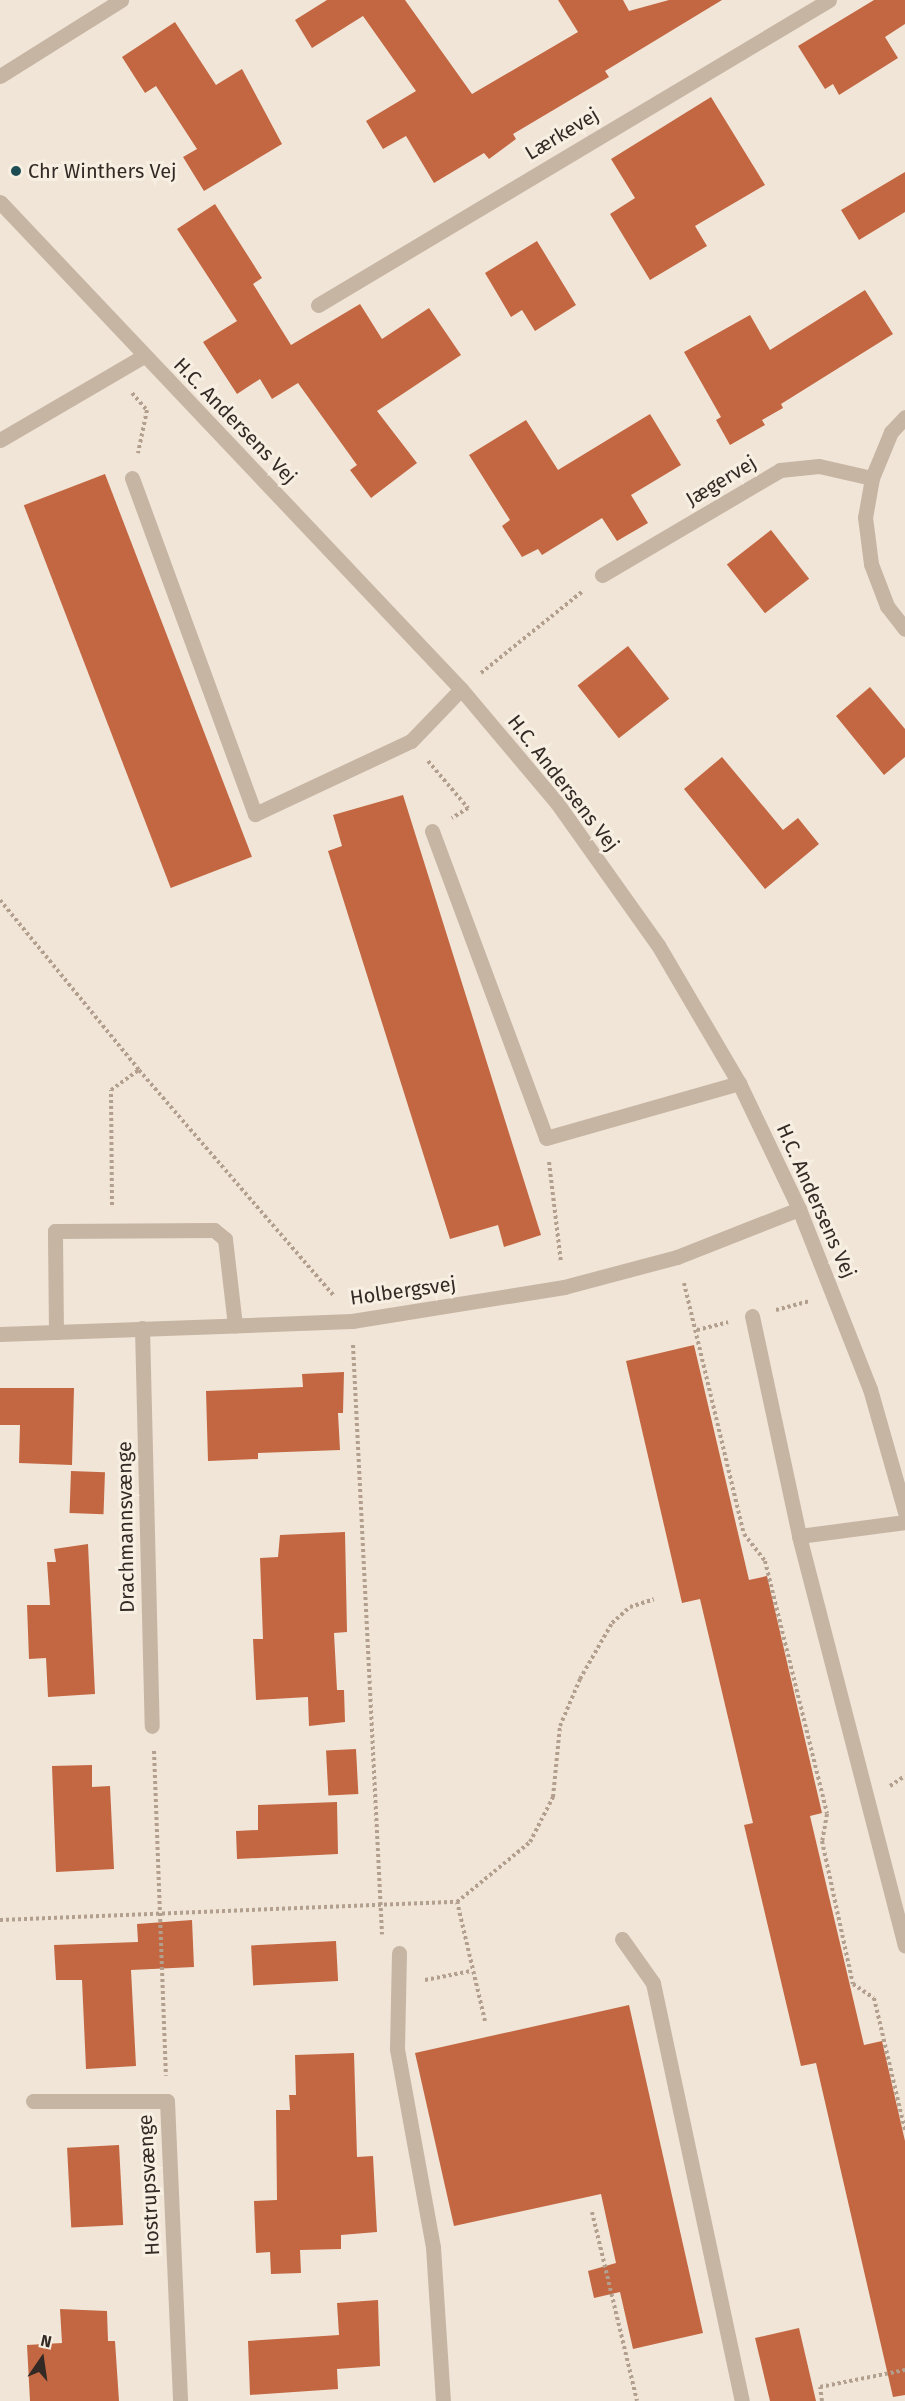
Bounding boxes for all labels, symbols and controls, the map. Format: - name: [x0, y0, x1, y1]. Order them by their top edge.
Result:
- street label: Lærkevej: [521, 103, 603, 165]
- place label: Chr Winthers Vej: [28, 159, 177, 183]
- marker: Chr Winthers Vej: [9, 164, 23, 178]
- street label: H.C. Andersens Vej: [169, 353, 301, 489]
- street label: Jægervej: [681, 451, 761, 511]
- street label: H.C. Andersens Vej: [502, 710, 624, 856]
- street label: H.C. Andersens Vej: [771, 1120, 861, 1282]
- street label: Holbergsvej: [348, 1272, 458, 1310]
- street label: Drachmannsvænge: [113, 1441, 139, 1613]
- street label: Hostrupsvænge: [133, 2114, 165, 2256]
- north arrow: [12, 2329, 72, 2389]
- text: N: [39, 2331, 53, 2351]

